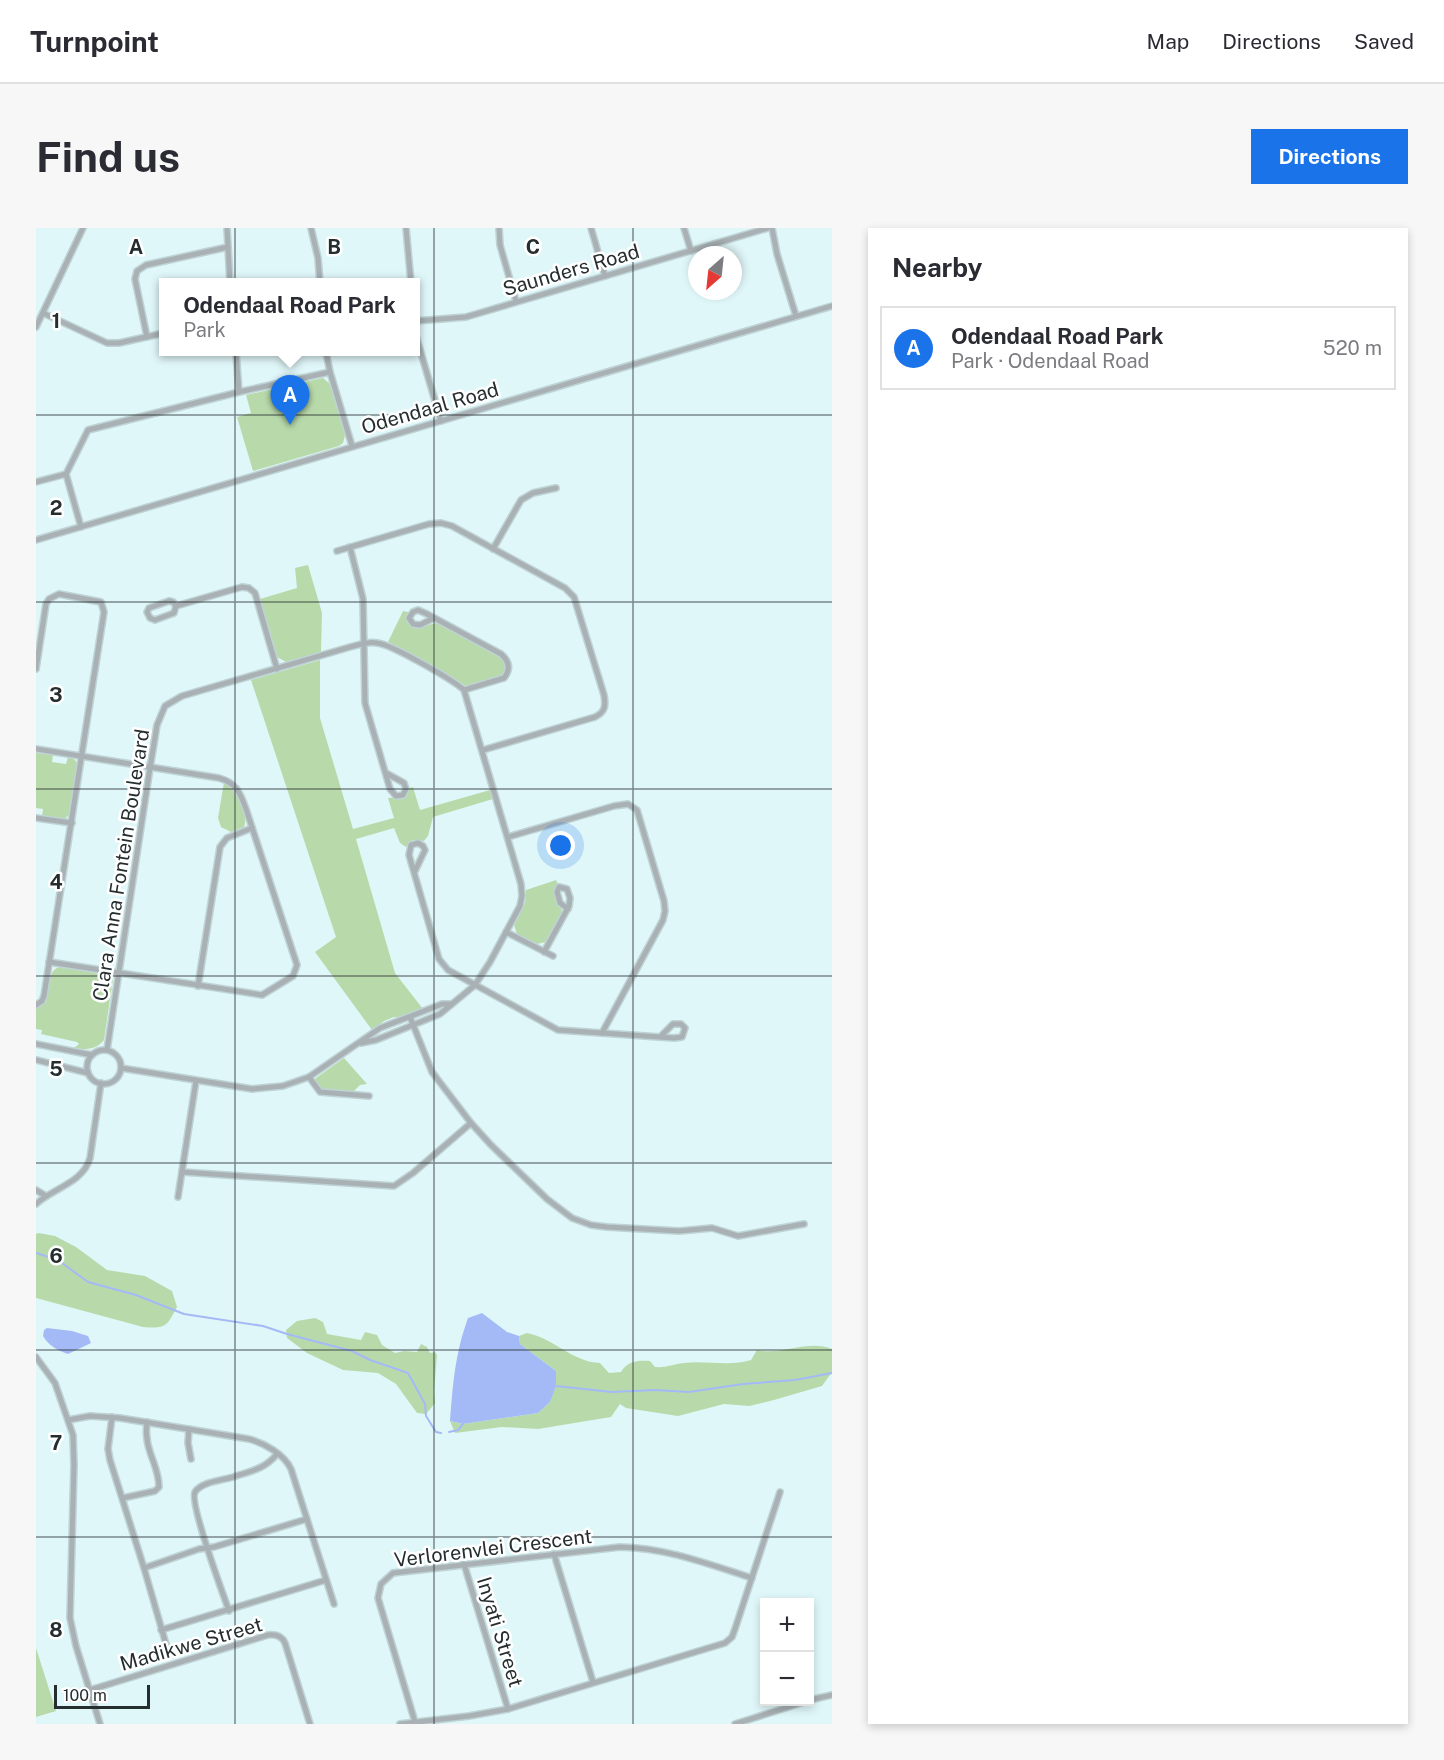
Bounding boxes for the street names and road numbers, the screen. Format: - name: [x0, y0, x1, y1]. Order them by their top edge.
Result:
- street label: Saunders Road: [500, 239, 642, 301]
- street label: Odendaal Road: [359, 377, 501, 439]
- street label: Clara Anna Fontein Boulevard: [88, 727, 154, 1003]
- street label: Verlorenvlei Crescent: [393, 1524, 593, 1572]
- street label: Inyati Street: [472, 1574, 528, 1690]
- street label: Madikwe Street: [117, 1612, 265, 1676]

